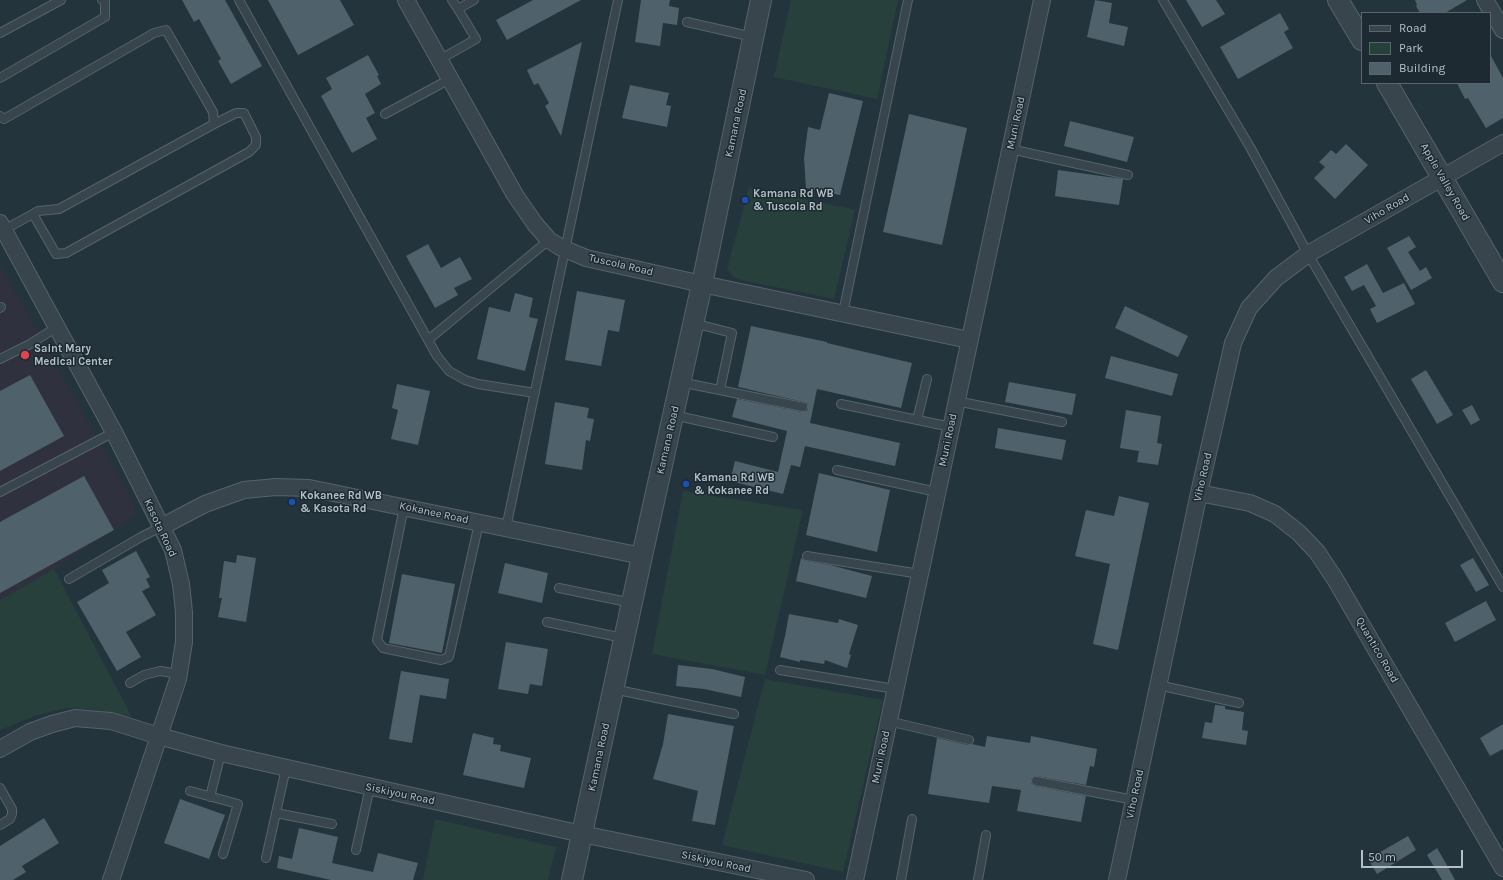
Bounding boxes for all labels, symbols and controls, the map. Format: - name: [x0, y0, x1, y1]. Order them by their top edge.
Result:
- legend: [1361, 12, 1491, 84]
- text: Road: [1399, 21, 1427, 35]
- text: Park: [1399, 41, 1423, 55]
- text: Building: [1399, 61, 1445, 75]
- street label: Kamana Road: [722, 88, 750, 158]
- street label: Muni Road: [1004, 95, 1028, 151]
- street label: Apple Valley Road: [1417, 141, 1473, 223]
- place label: Kamana Rd WB & Tuscola Rd: [753, 187, 834, 213]
- street label: Viho Road: [1362, 191, 1412, 227]
- marker: Kamana Rd WB & Tuscola Rd: [740, 195, 750, 205]
- street label: Tuscola Road: [587, 251, 655, 279]
- place label: Saint Mary Medical Center: [34, 342, 112, 368]
- marker: Saint Mary Medical Center: [19, 349, 31, 361]
- street label: Kamana Road: [654, 405, 682, 475]
- street label: Muni Road: [936, 412, 960, 468]
- street label: Viho Road: [1191, 451, 1215, 503]
- place label: Kamana Rd WB & Kokanee Rd: [694, 471, 775, 497]
- marker: Kamana Rd WB & Kokanee Rd: [681, 479, 691, 489]
- place label: Kokanee Rd WB & Kasota Rd: [300, 489, 382, 515]
- street label: Kasota Road: [141, 497, 179, 559]
- marker: Kokanee Rd WB & Kasota Rd: [287, 497, 297, 507]
- street label: Kokanee Road: [398, 499, 470, 527]
- street label: Quantico Road: [1353, 615, 1401, 685]
- street label: Kamana Road: [585, 722, 613, 792]
- street label: Muni Road: [869, 729, 893, 785]
- street label: Viho Road: [1123, 768, 1147, 820]
- street label: Siskiyou Road: [364, 780, 436, 808]
- scale bar: [1363, 842, 1465, 868]
- street label: Siskiyou Road: [680, 848, 752, 876]
- text: 50 m: [1368, 850, 1396, 864]

